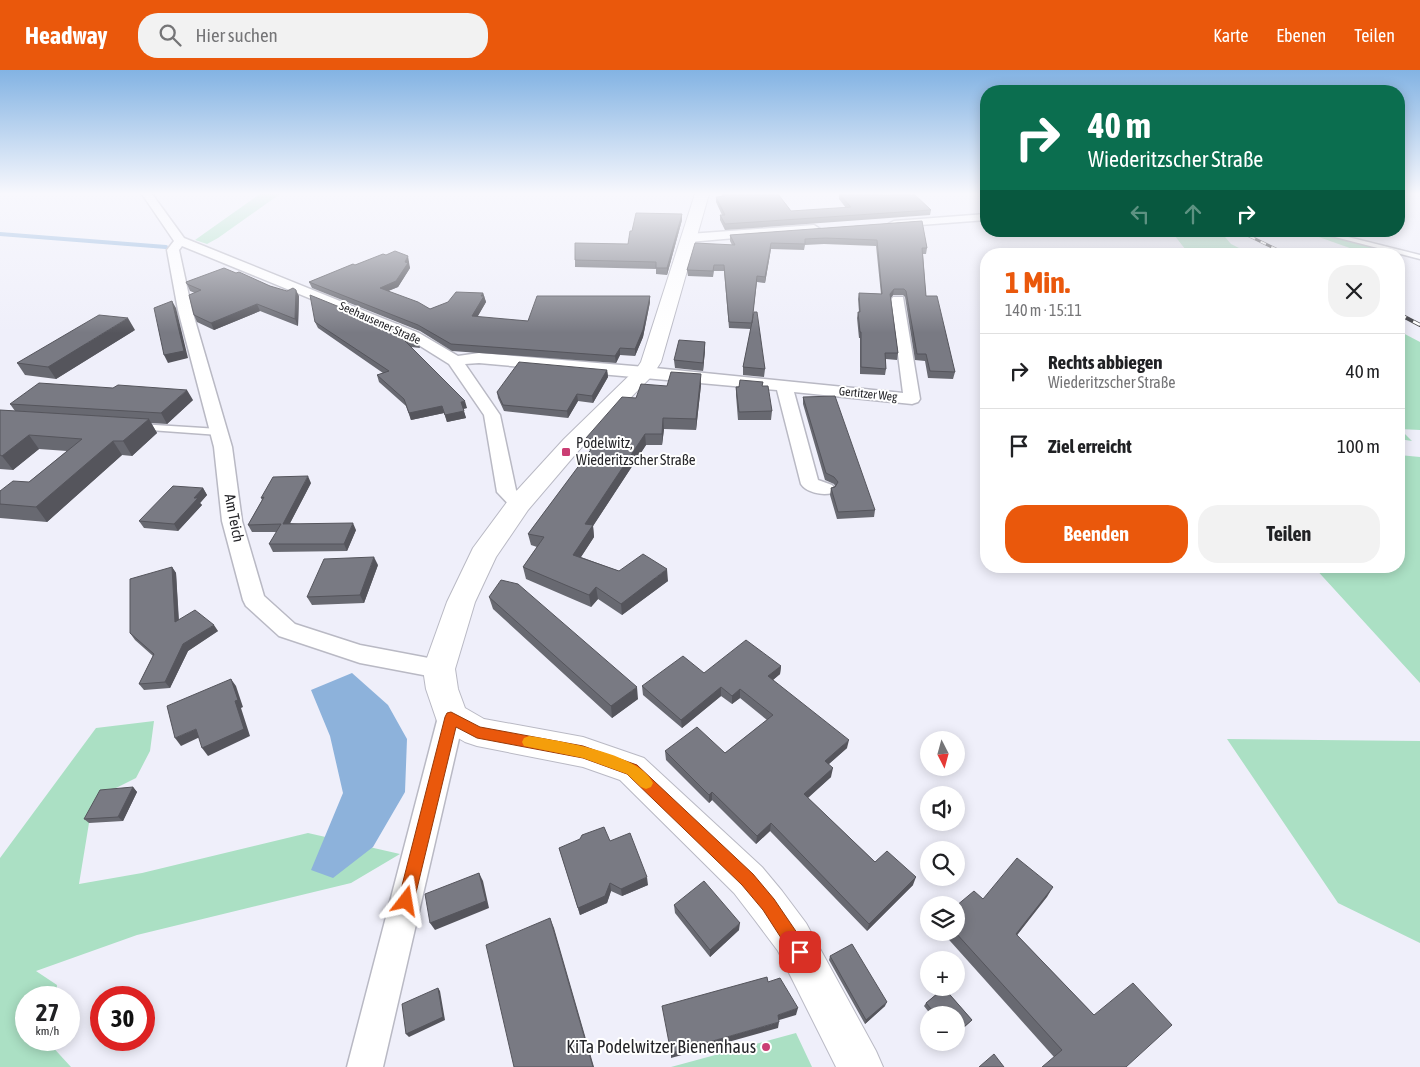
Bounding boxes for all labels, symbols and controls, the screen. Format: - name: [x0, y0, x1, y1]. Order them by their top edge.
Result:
- search box: [138, 13, 488, 58]
- icon: search: [156, 21, 184, 49]
- text: Headway: [25, 22, 108, 49]
- text: Hier suchen: [196, 24, 278, 46]
- text: Karte: [1213, 25, 1248, 46]
- text: Ebenen: [1276, 25, 1326, 46]
- text: Teilen: [1354, 25, 1395, 46]
- icon: right: [1005, 105, 1070, 170]
- text: 40 m: [1088, 105, 1151, 145]
- text: Wiederitzscher Straße: [1088, 146, 1263, 172]
- icon: left: [1126, 200, 1154, 228]
- icon: ahead: [1179, 200, 1207, 228]
- icon: right: [1232, 200, 1260, 228]
- text: 1 Min.: [1005, 265, 1070, 299]
- button: close: [1328, 265, 1380, 317]
- street label: Seehausener Straße: [337, 299, 423, 347]
- text: 140 m · 15:11: [1005, 301, 1082, 319]
- text: Rechts abbiegen: [1048, 351, 1163, 373]
- icon: right: [1005, 357, 1033, 385]
- text: 40 m: [1346, 360, 1380, 382]
- text: Wiederitzscher Straße: [1048, 373, 1176, 391]
- street label: Gertitzer Weg: [838, 384, 899, 404]
- icon: arrive: [1005, 432, 1033, 460]
- place label: Podelwitz, Wiederitzscher Straße: [576, 434, 696, 468]
- text: Ziel erreicht: [1048, 435, 1132, 457]
- text: 100 m: [1337, 435, 1380, 457]
- marker: Podelwitz, Wiederitzscher Straße: [560, 446, 572, 458]
- street label: Am Teich: [221, 492, 248, 544]
- button: Beenden: [1005, 505, 1188, 563]
- button: Teilen: [1198, 505, 1380, 563]
- north arrow: [920, 731, 965, 776]
- map controls: [920, 731, 965, 1051]
- button: sound: [920, 786, 965, 831]
- button: search: [920, 841, 965, 886]
- position arrow: [379, 874, 431, 926]
- button: layers: [920, 896, 965, 941]
- pin: [779, 931, 821, 973]
- icon: arrive: [786, 938, 814, 966]
- button: +: [920, 951, 965, 996]
- speed limit sign: 30: [90, 986, 155, 1051]
- text: 27: [36, 998, 59, 1026]
- button: −: [920, 1006, 965, 1051]
- text: km/h: [36, 1024, 59, 1038]
- place label: KiTa Podelwitzer Bienenhaus: [566, 1036, 756, 1057]
- marker: KiTa Podelwitzer Bienenhaus: [760, 1041, 772, 1053]

